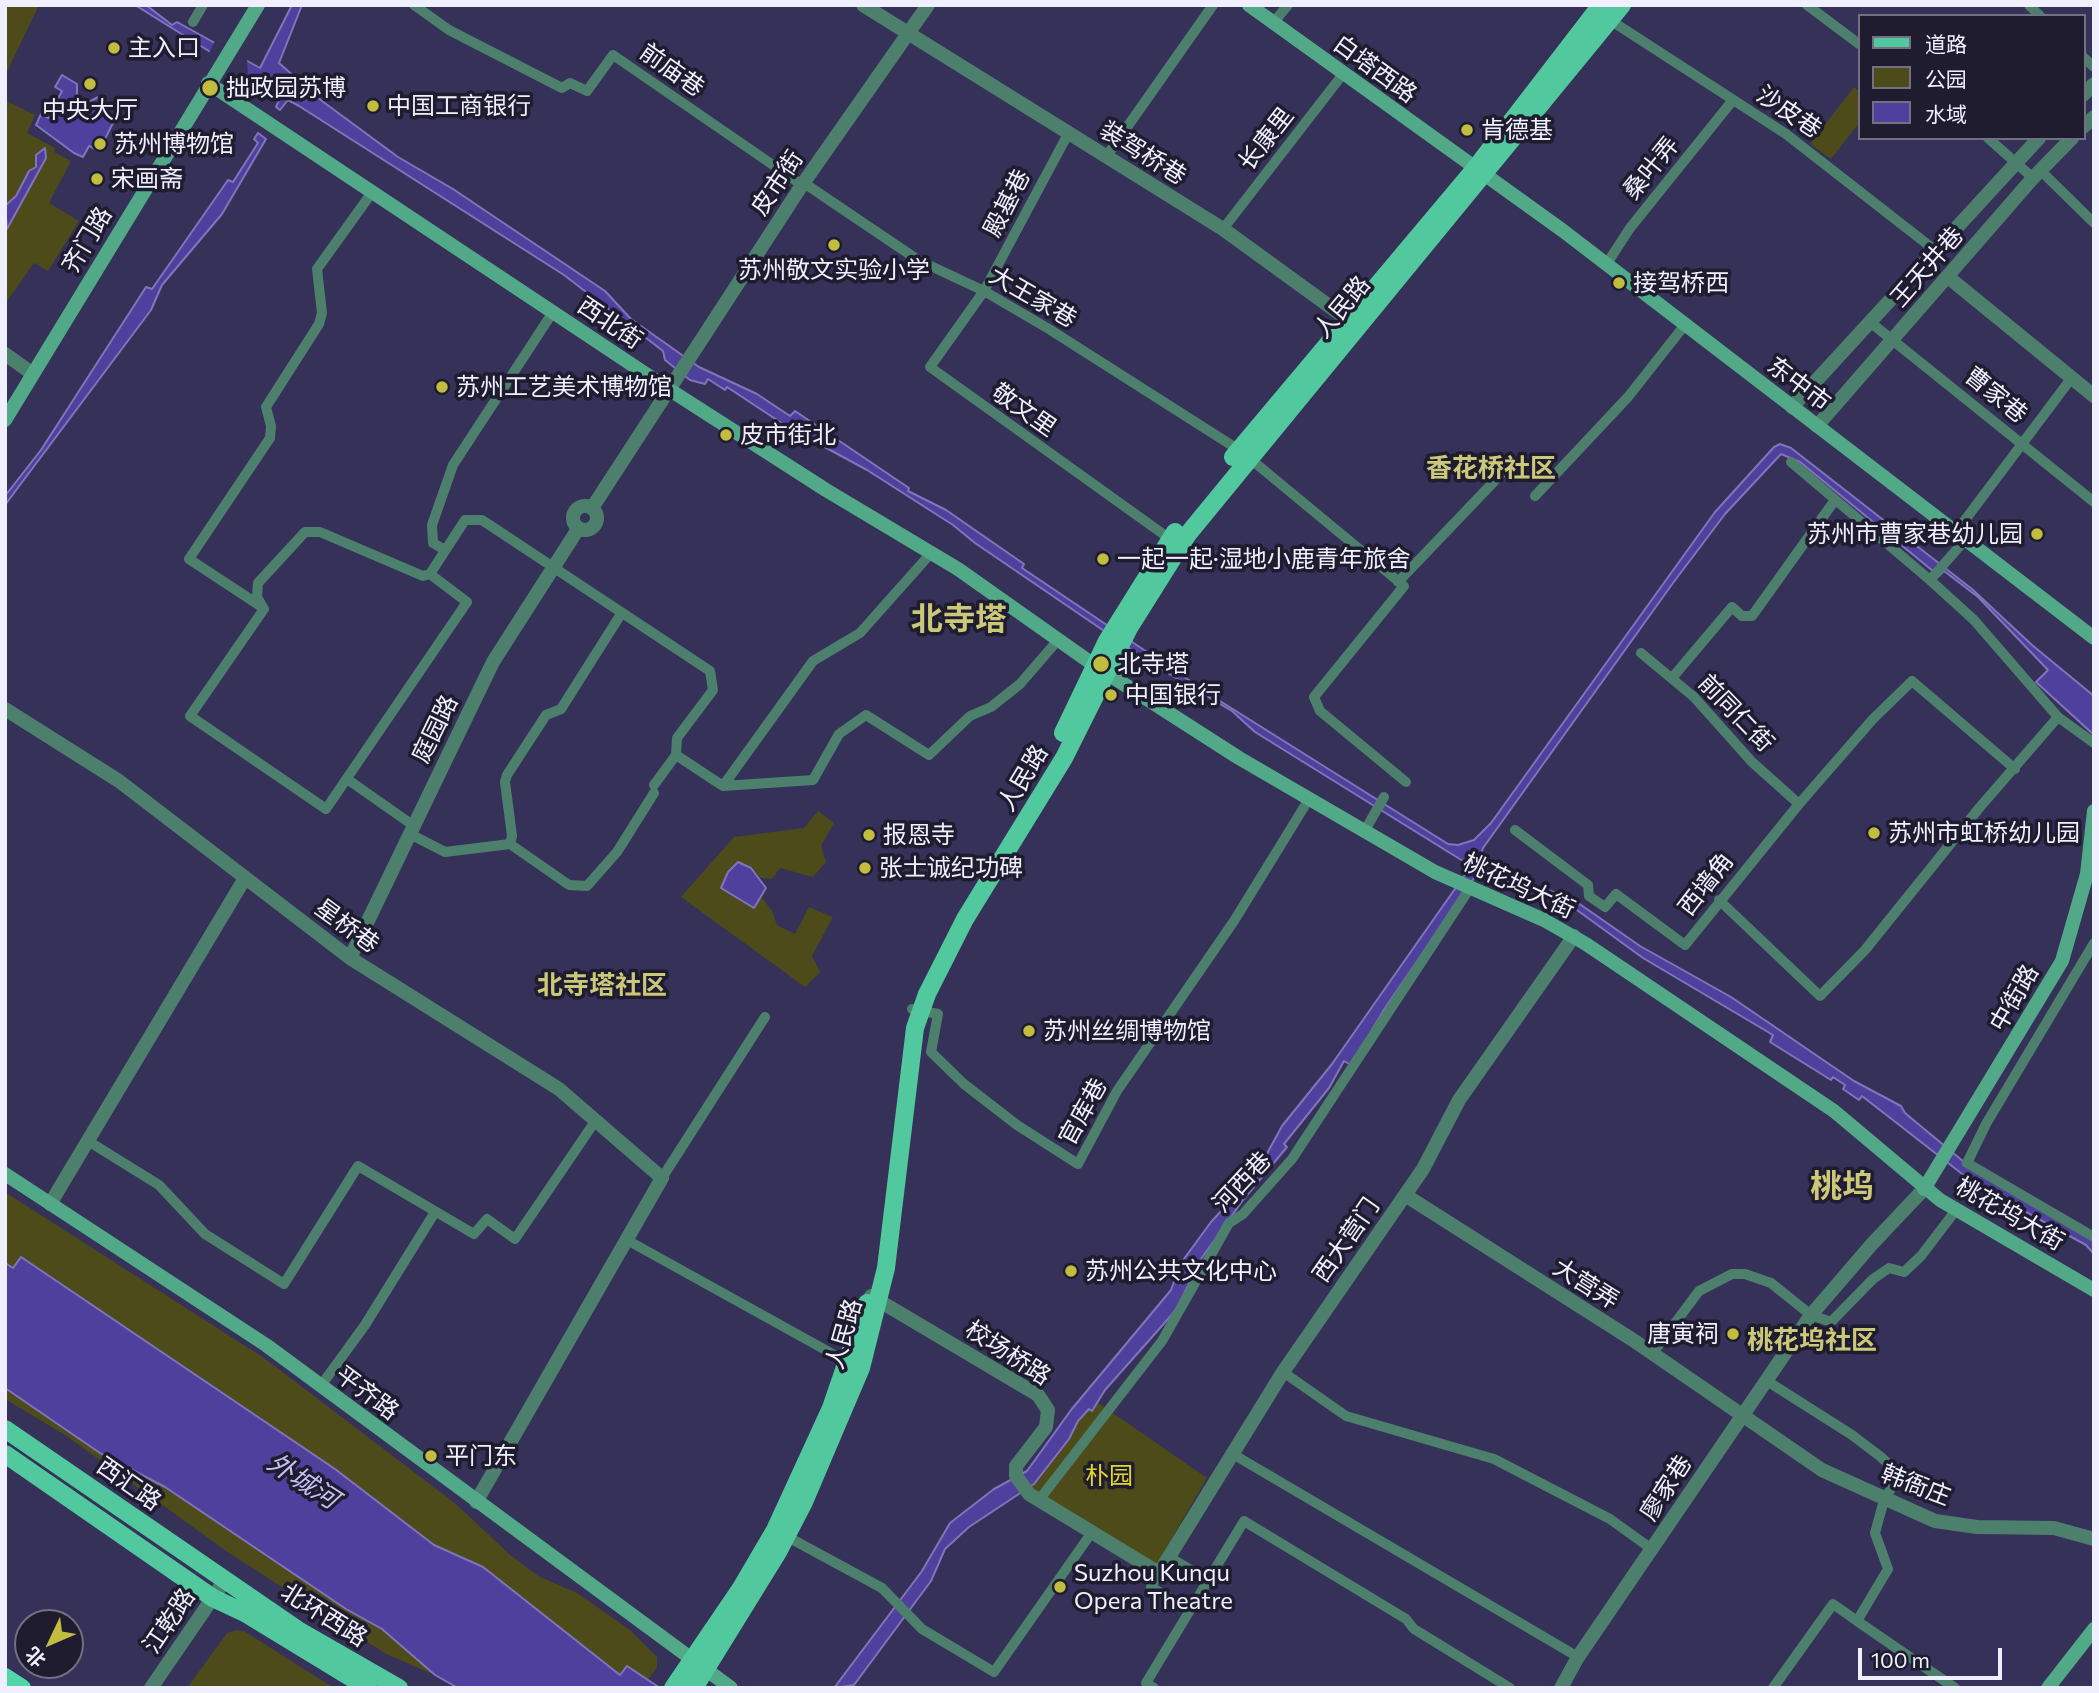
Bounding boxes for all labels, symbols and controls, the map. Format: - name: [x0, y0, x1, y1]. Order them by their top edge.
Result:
- legend: [1857, 14, 2085, 140]
- street label: 白塔西路: [1328, 29, 1422, 109]
- text: 道路: [1925, 31, 1967, 56]
- place label: 主入口: [128, 34, 200, 62]
- street label: 前庙巷: [634, 38, 710, 102]
- marker: 主入口: [106, 40, 122, 56]
- text: 公园: [1925, 66, 1967, 91]
- place label: 拙政园苏博: [226, 74, 346, 102]
- marker: 中央大厅: [82, 76, 98, 92]
- marker: 拙政园苏博: [200, 78, 220, 98]
- street label: 沙皮巷: [1751, 80, 1827, 144]
- place label: 中国工商银行: [387, 92, 531, 120]
- place label: 中央大厅: [42, 96, 138, 124]
- marker: 中国工商银行: [365, 98, 381, 114]
- text: 水域: [1925, 101, 1967, 126]
- street label: 长康里: [1232, 102, 1300, 176]
- street label: 装驾桥巷: [1095, 115, 1191, 191]
- place label: 肯德基: [1481, 116, 1553, 144]
- marker: 肯德基: [1459, 122, 1475, 138]
- place label: 苏州博物馆: [114, 130, 234, 158]
- street label: 桑叶弄: [1617, 131, 1685, 205]
- marker: 苏州博物馆: [92, 136, 108, 152]
- street label: 皮市街: [745, 145, 809, 221]
- street label: 殿基巷: [978, 164, 1036, 242]
- place label: 宋画斋: [111, 165, 183, 193]
- marker: 宋画斋: [89, 171, 105, 187]
- street label: 齐门路: [56, 202, 118, 278]
- street label: 王天井巷: [1885, 221, 1969, 313]
- marker: 苏州敬文实验小学: [826, 237, 842, 253]
- place label: 苏州敬文实验小学: [738, 256, 930, 284]
- street label: 大王家巷: [984, 261, 1082, 333]
- place label: 接驾桥西: [1633, 269, 1729, 297]
- street label: 人民路: [1308, 270, 1376, 344]
- marker: 接驾桥西: [1611, 275, 1627, 291]
- street label: 西北街: [572, 291, 648, 355]
- street label: 东中市: [1762, 351, 1836, 417]
- street label: 曹家巷: [1959, 361, 2033, 429]
- place label: 苏州工艺美术博物馆: [456, 373, 672, 401]
- street label: 敬文里: [986, 378, 1062, 442]
- marker: 苏州工艺美术博物馆: [434, 379, 450, 395]
- place label: 皮市街北: [740, 421, 836, 449]
- marker: 皮市街北: [718, 427, 734, 443]
- district label: 香花桥社区: [1426, 452, 1556, 484]
- place label: 苏州市曹家巷幼儿园: [1807, 520, 2023, 548]
- marker: 苏州市曹家巷幼儿园: [2029, 526, 2045, 542]
- place label: 一起一起·湿地小鹿青年旅舍: [1117, 545, 1411, 573]
- marker: 一起一起·湿地小鹿青年旅舍: [1095, 551, 1111, 567]
- district label: 北寺塔: [911, 600, 1007, 638]
- place label: 北寺塔: [1117, 650, 1189, 678]
- marker: 北寺塔: [1091, 654, 1111, 674]
- street label: 前同仁街: [1692, 668, 1780, 758]
- place label: 中国银行: [1125, 681, 1221, 709]
- marker: 中国银行: [1103, 687, 1119, 703]
- street label: 庭园路: [406, 690, 464, 768]
- street label: 人民路: [992, 740, 1054, 816]
- place label: 苏州市虹桥幼儿园: [1888, 819, 2080, 847]
- place label: 报恩寺: [883, 821, 955, 849]
- marker: 苏州市虹桥幼儿园: [1866, 825, 1882, 841]
- marker: 报恩寺: [861, 827, 877, 843]
- street label: 西墙角: [1672, 847, 1740, 921]
- street label: 桃花坞大街: [1459, 848, 1579, 924]
- place label: 张士诚纪功碑: [879, 854, 1023, 882]
- marker: 张士诚纪功碑: [857, 860, 873, 876]
- street label: 星桥巷: [309, 893, 385, 959]
- street label: 中街路: [1984, 960, 2044, 1036]
- district label: 北寺塔社区: [537, 969, 667, 1001]
- place label: 苏州丝绸博物馆: [1043, 1017, 1211, 1045]
- marker: 苏州丝绸博物馆: [1021, 1023, 1037, 1039]
- street label: 官库巷: [1053, 1074, 1113, 1150]
- street label: 河西巷: [1207, 1146, 1277, 1218]
- district label: 桃坞: [1810, 1167, 1874, 1205]
- street label: 桃花坞大街: [1951, 1172, 2069, 1256]
- street label: 西大营门: [1307, 1192, 1385, 1288]
- street label: 大营弄: [1548, 1253, 1624, 1315]
- place label: 苏州公共文化中心: [1085, 1257, 1277, 1285]
- marker: 苏州公共文化中心: [1063, 1263, 1079, 1279]
- street label: 人民路: [820, 1295, 868, 1373]
- street label: 校场桥路: [960, 1315, 1056, 1391]
- place label: 唐寅祠: [1647, 1320, 1719, 1348]
- district label: 桃花坞社区: [1747, 1324, 1877, 1356]
- marker: 唐寅祠: [1725, 1326, 1741, 1342]
- street label: 平齐路: [330, 1360, 404, 1426]
- place label: 平门东: [445, 1442, 517, 1470]
- water label: 外城河: [262, 1447, 344, 1515]
- marker: 平门东: [423, 1448, 439, 1464]
- street label: 廖家巷: [1634, 1450, 1698, 1526]
- street label: 西汇路: [91, 1452, 167, 1516]
- street label: 韩衙庄: [1877, 1459, 1955, 1511]
- park label: 朴园: [1085, 1462, 1133, 1490]
- place label: Suzhou Kunqu Opera Theatre: [1074, 1559, 1233, 1615]
- street label: 北环西路: [276, 1577, 372, 1653]
- marker: Suzhou Kunqu Opera Theatre: [1052, 1579, 1068, 1595]
- street label: 江乾路: [137, 1583, 201, 1659]
- north arrow: [14, 1609, 84, 1679]
- scale bar: [1861, 1634, 2004, 1678]
- text: 北: [20, 1643, 50, 1672]
- text: 100 m: [1871, 1647, 1930, 1672]

